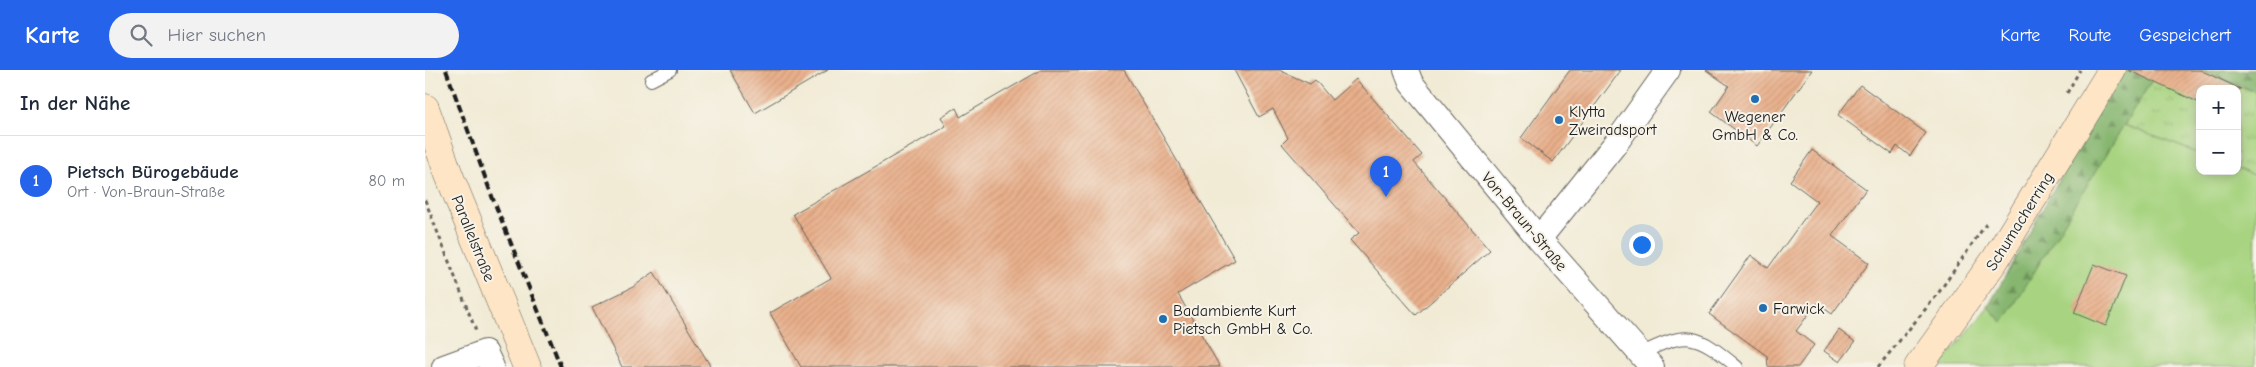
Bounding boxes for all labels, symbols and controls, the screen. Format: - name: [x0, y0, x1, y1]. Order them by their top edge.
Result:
- search box: [109, 13, 459, 58]
- text: Karte: [25, 21, 79, 49]
- icon: search: [127, 21, 155, 49]
- text: Hier suchen: [167, 24, 266, 46]
- text: Karte: [2000, 25, 2040, 46]
- text: Route: [2068, 25, 2111, 46]
- text: Gespeichert: [2139, 25, 2231, 46]
- map controls: [2196, 85, 2241, 175]
- button: +: [2196, 85, 2241, 130]
- text: In der Nähe: [20, 91, 130, 115]
- marker: Wegener GmbH & Co.: [1749, 93, 1761, 105]
- place label: Klytta Zweiradsport: [1569, 103, 1657, 139]
- place label: Wegener GmbH & Co.: [1712, 108, 1798, 144]
- marker: Klytta Zweiradsport: [1553, 114, 1565, 126]
- button: −: [2196, 130, 2241, 175]
- pin: 1: [1370, 156, 1402, 197]
- text: Pietsch Bürogebäude: [67, 161, 239, 183]
- street label: Von-Braun-Straße: [1478, 169, 1571, 275]
- street label: Schumacherring: [1982, 169, 2057, 274]
- text: 1: [33, 172, 39, 190]
- text: 80 m: [368, 172, 405, 190]
- text: Ort · Von-Braun-Straße: [67, 183, 225, 201]
- street label: Parallelstraße: [448, 193, 499, 284]
- your location: [1629, 232, 1655, 258]
- place label: Farwick: [1773, 300, 1825, 318]
- place label: Badambiente Kurt Pietsch GmbH & Co.: [1173, 302, 1313, 338]
- marker: Farwick: [1757, 302, 1769, 314]
- marker: Badambiente Kurt Pietsch GmbH & Co.: [1157, 313, 1169, 325]

